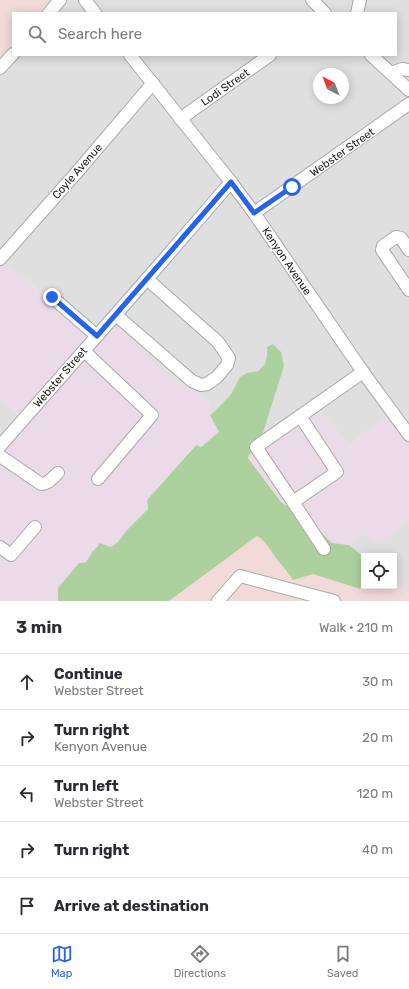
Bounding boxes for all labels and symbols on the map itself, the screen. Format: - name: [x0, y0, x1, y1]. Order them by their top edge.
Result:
- street label: Lodi Street: [199, 66, 253, 109]
- north arrow: [313, 68, 349, 104]
- street label: Webster Street: [308, 125, 378, 179]
- street label: Coyle Avenue: [50, 141, 105, 202]
- route start: [283, 178, 301, 196]
- street label: Kenyon Avenue: [259, 225, 314, 298]
- route end: [43, 288, 61, 306]
- street label: Webster Street: [31, 344, 91, 410]

